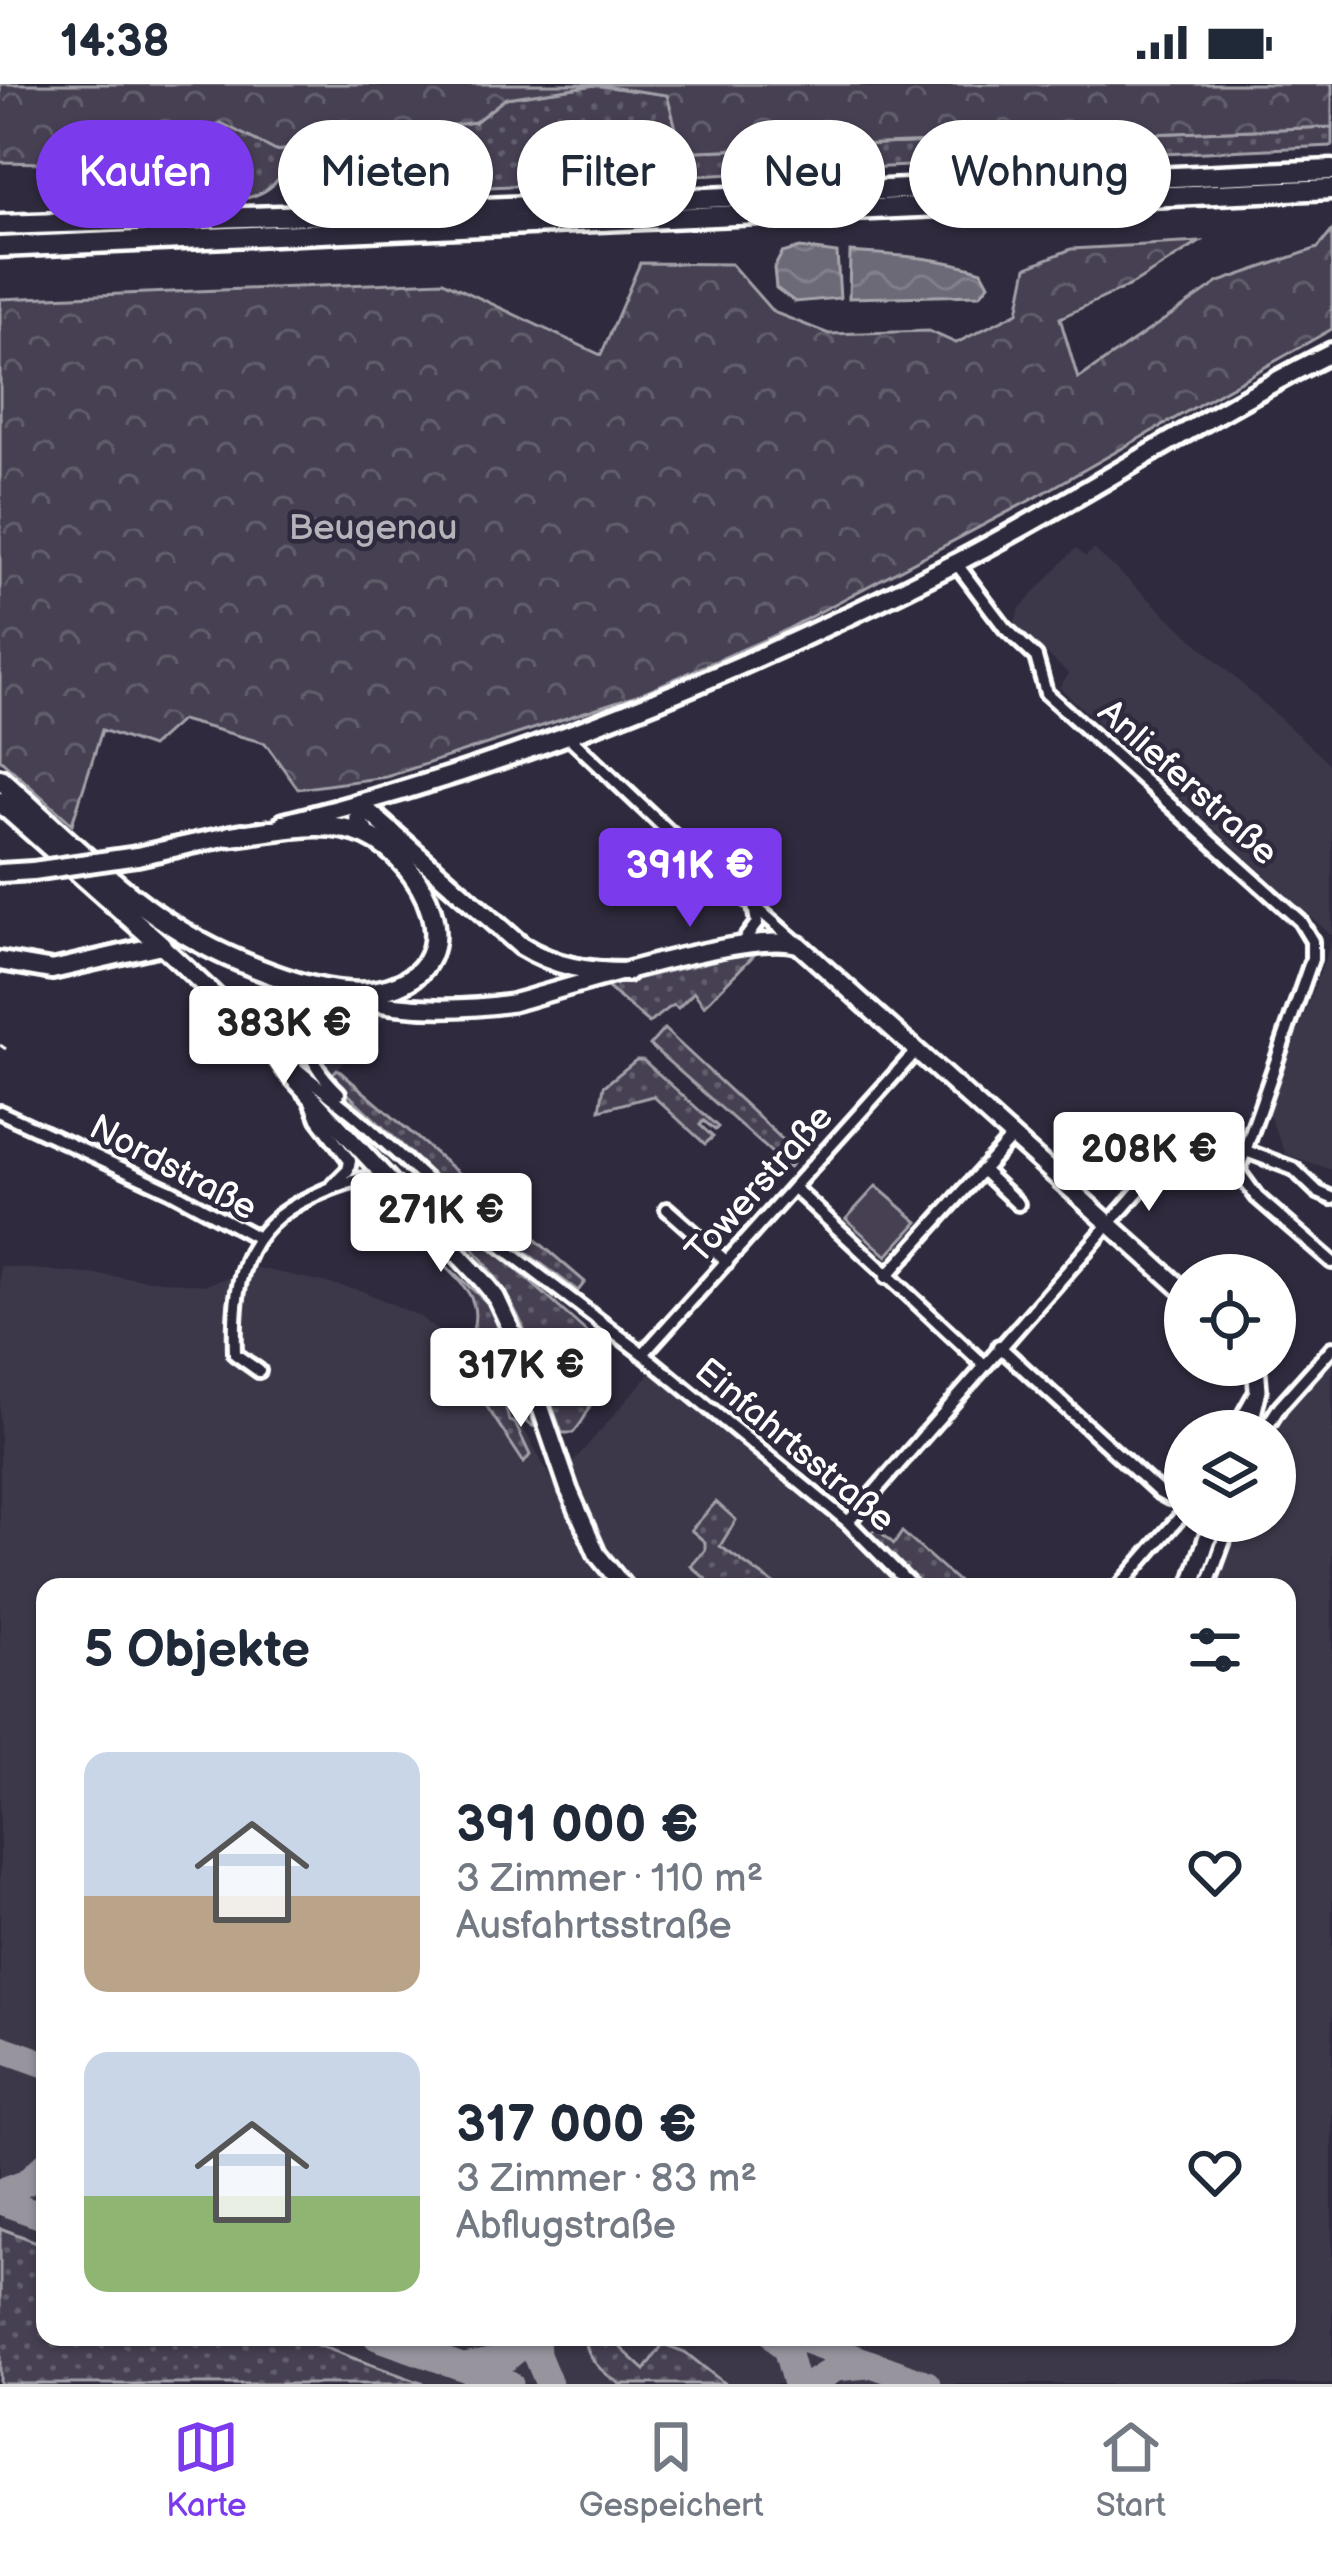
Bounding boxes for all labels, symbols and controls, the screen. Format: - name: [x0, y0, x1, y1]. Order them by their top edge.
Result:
- text: 14:38: [60, 15, 170, 70]
- chip: Kaufen: [36, 120, 254, 228]
- chip: Mieten: [278, 120, 493, 228]
- chip: Filter: [517, 120, 697, 228]
- chip: Neu: [721, 120, 885, 228]
- chip: Wohnung: [909, 120, 1171, 228]
- park label: Beugenau: [289, 507, 457, 550]
- street label: Anlieferstraße: [1089, 691, 1286, 875]
- pin: 391K €: [592, 828, 788, 930]
- text: 391K €: [626, 843, 754, 890]
- pin: 383K €: [186, 986, 382, 1088]
- text: 383K €: [216, 1001, 352, 1048]
- street label: Towerstraße: [677, 1096, 843, 1273]
- street label: Nordstraße: [82, 1106, 264, 1230]
- pin: 208K €: [1051, 1112, 1247, 1214]
- text: 208K €: [1081, 1127, 1217, 1174]
- pin: 271K €: [343, 1173, 539, 1275]
- text: 271K €: [378, 1188, 504, 1235]
- map controls: [1164, 1254, 1296, 1542]
- button: locate: [1164, 1254, 1296, 1386]
- pin: 317K €: [423, 1328, 619, 1430]
- text: 317K €: [457, 1343, 585, 1390]
- street label: Einfahrtsstraße: [686, 1350, 903, 1542]
- button: layers: [1164, 1410, 1296, 1542]
- icon: filters: [1182, 1617, 1248, 1683]
- text: 5 Objekte: [84, 1620, 310, 1681]
- text: 391 000 €: [456, 1795, 698, 1856]
- icon: home: [180, 1800, 324, 1944]
- icon: heart: [1182, 1839, 1248, 1905]
- text: 3 Zimmer · 110 m²: [456, 1856, 763, 1903]
- text: Ausfahrtsstraße: [456, 1903, 732, 1950]
- text: 317 000 €: [456, 2095, 697, 2156]
- icon: home: [180, 2100, 324, 2244]
- icon: heart: [1182, 2139, 1248, 2205]
- text: 3 Zimmer · 83 m²: [456, 2156, 757, 2203]
- text: Abflugstraße: [456, 2203, 676, 2250]
- tab: Karte: [166, 2414, 247, 2526]
- tab: Gespeichert: [579, 2414, 764, 2526]
- tab: Start: [1096, 2414, 1166, 2526]

